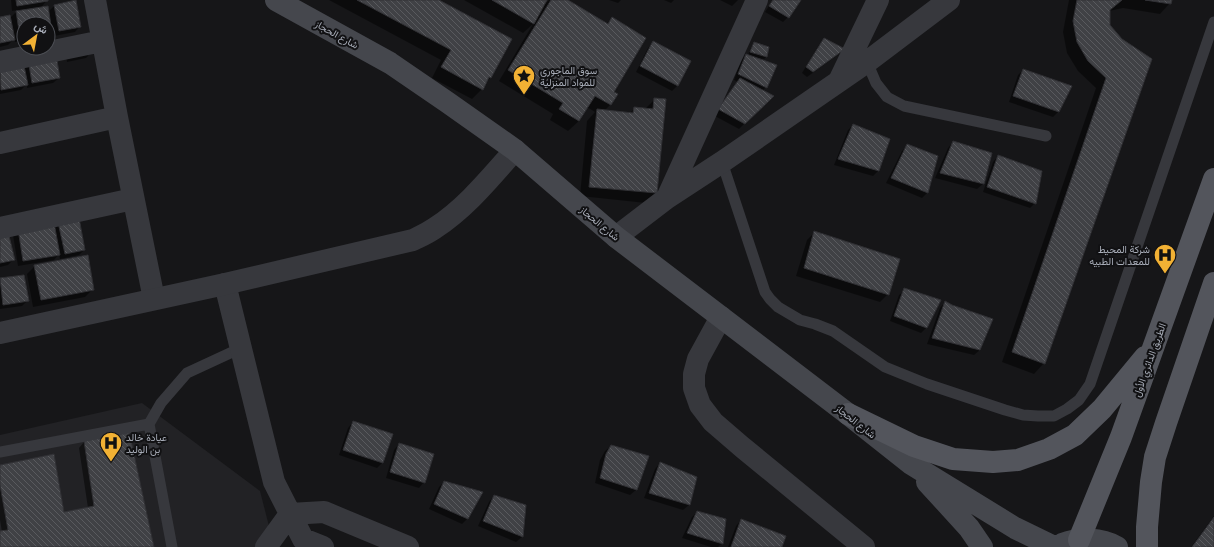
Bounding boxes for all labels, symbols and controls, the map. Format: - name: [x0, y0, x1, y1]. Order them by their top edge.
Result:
- north arrow: [16, 16, 56, 56]
- street label: شارع الحجاز: [312, 18, 360, 52]
- text: ش: [32, 19, 50, 37]
- place icon: سوق الماجوري للمواد المنزلية: [511, 63, 537, 96]
- place label: سوق الماجوري للمواد المنزلية: [540, 65, 597, 89]
- street label: شارع الحجاز: [576, 203, 622, 244]
- hospital icon: شركة المحيط للمعدات الطبيه: [1152, 242, 1178, 275]
- place label: شركة المحيط للمعدات الطبيه: [1089, 244, 1150, 268]
- street label: الطريق الدائري الأول: [1131, 322, 1171, 400]
- street label: شارع الحجاز: [832, 402, 878, 441]
- hospital icon: عيادة خالد بن الوليد: [98, 430, 124, 463]
- place label: عيادة خالد بن الوليد: [126, 432, 167, 456]

